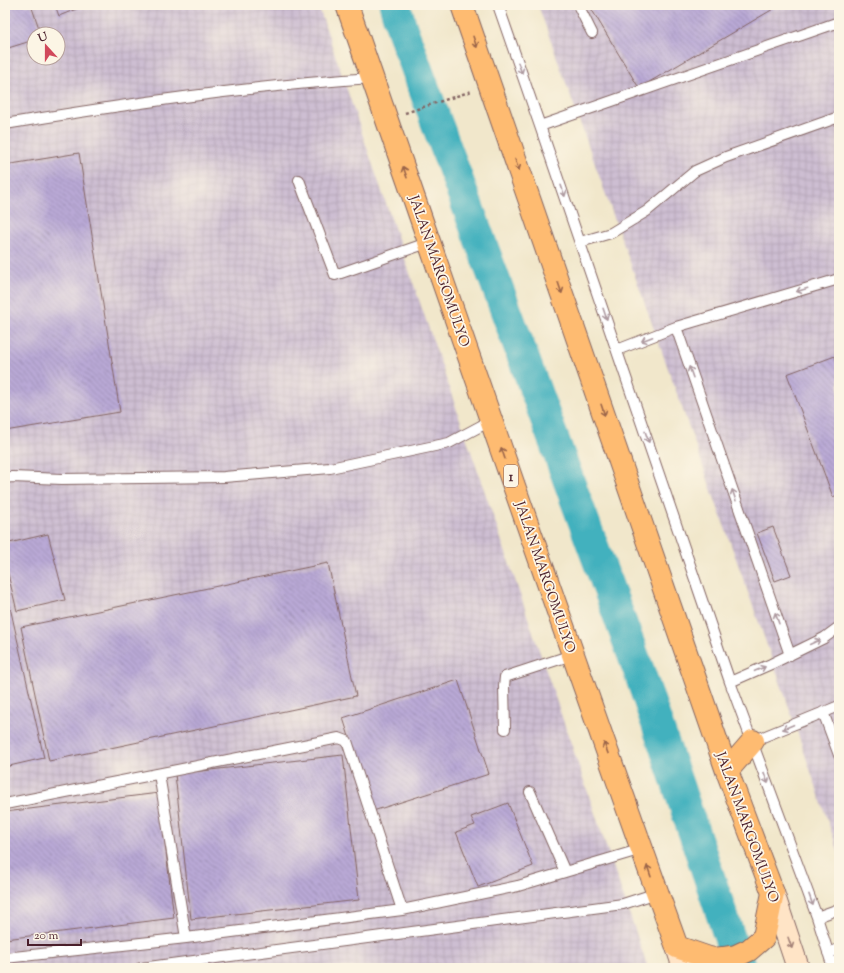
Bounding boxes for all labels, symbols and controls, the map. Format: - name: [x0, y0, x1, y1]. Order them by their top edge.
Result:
- north arrow: [26, 26, 66, 66]
- text: U: [35, 29, 50, 47]
- one-way arrow: [472, 35, 479, 48]
- one-way arrow: [516, 62, 524, 74]
- one-way arrow: [514, 158, 522, 170]
- one-way arrow: [401, 166, 408, 179]
- one-way arrow: [559, 185, 567, 197]
- street label: JALAN MARGOMULYO: [402, 192, 473, 350]
- one-way arrow: [557, 281, 564, 294]
- one-way arrow: [795, 287, 808, 294]
- one-way arrow: [602, 307, 609, 320]
- one-way arrow: [641, 336, 653, 344]
- one-way arrow: [687, 367, 695, 379]
- one-way arrow: [599, 404, 607, 416]
- one-way arrow: [644, 430, 651, 443]
- one-way arrow: [499, 448, 507, 460]
- road number: 1: [504, 465, 518, 487]
- one-way arrow: [730, 489, 737, 502]
- street label: JALAN MARGOMULYO: [508, 498, 579, 656]
- one-way arrow: [773, 611, 780, 624]
- one-way arrow: [809, 638, 821, 645]
- one-way arrow: [754, 665, 766, 672]
- one-way arrow: [782, 723, 794, 731]
- one-way arrow: [601, 743, 609, 755]
- street label: JALAN MARGOMULYO: [709, 749, 783, 906]
- one-way arrow: [763, 771, 770, 784]
- one-way arrow: [645, 865, 653, 877]
- one-way arrow: [807, 893, 815, 905]
- scale bar: [28, 921, 81, 947]
- text: 20 m: [34, 927, 59, 945]
- one-way arrow: [787, 936, 794, 949]

